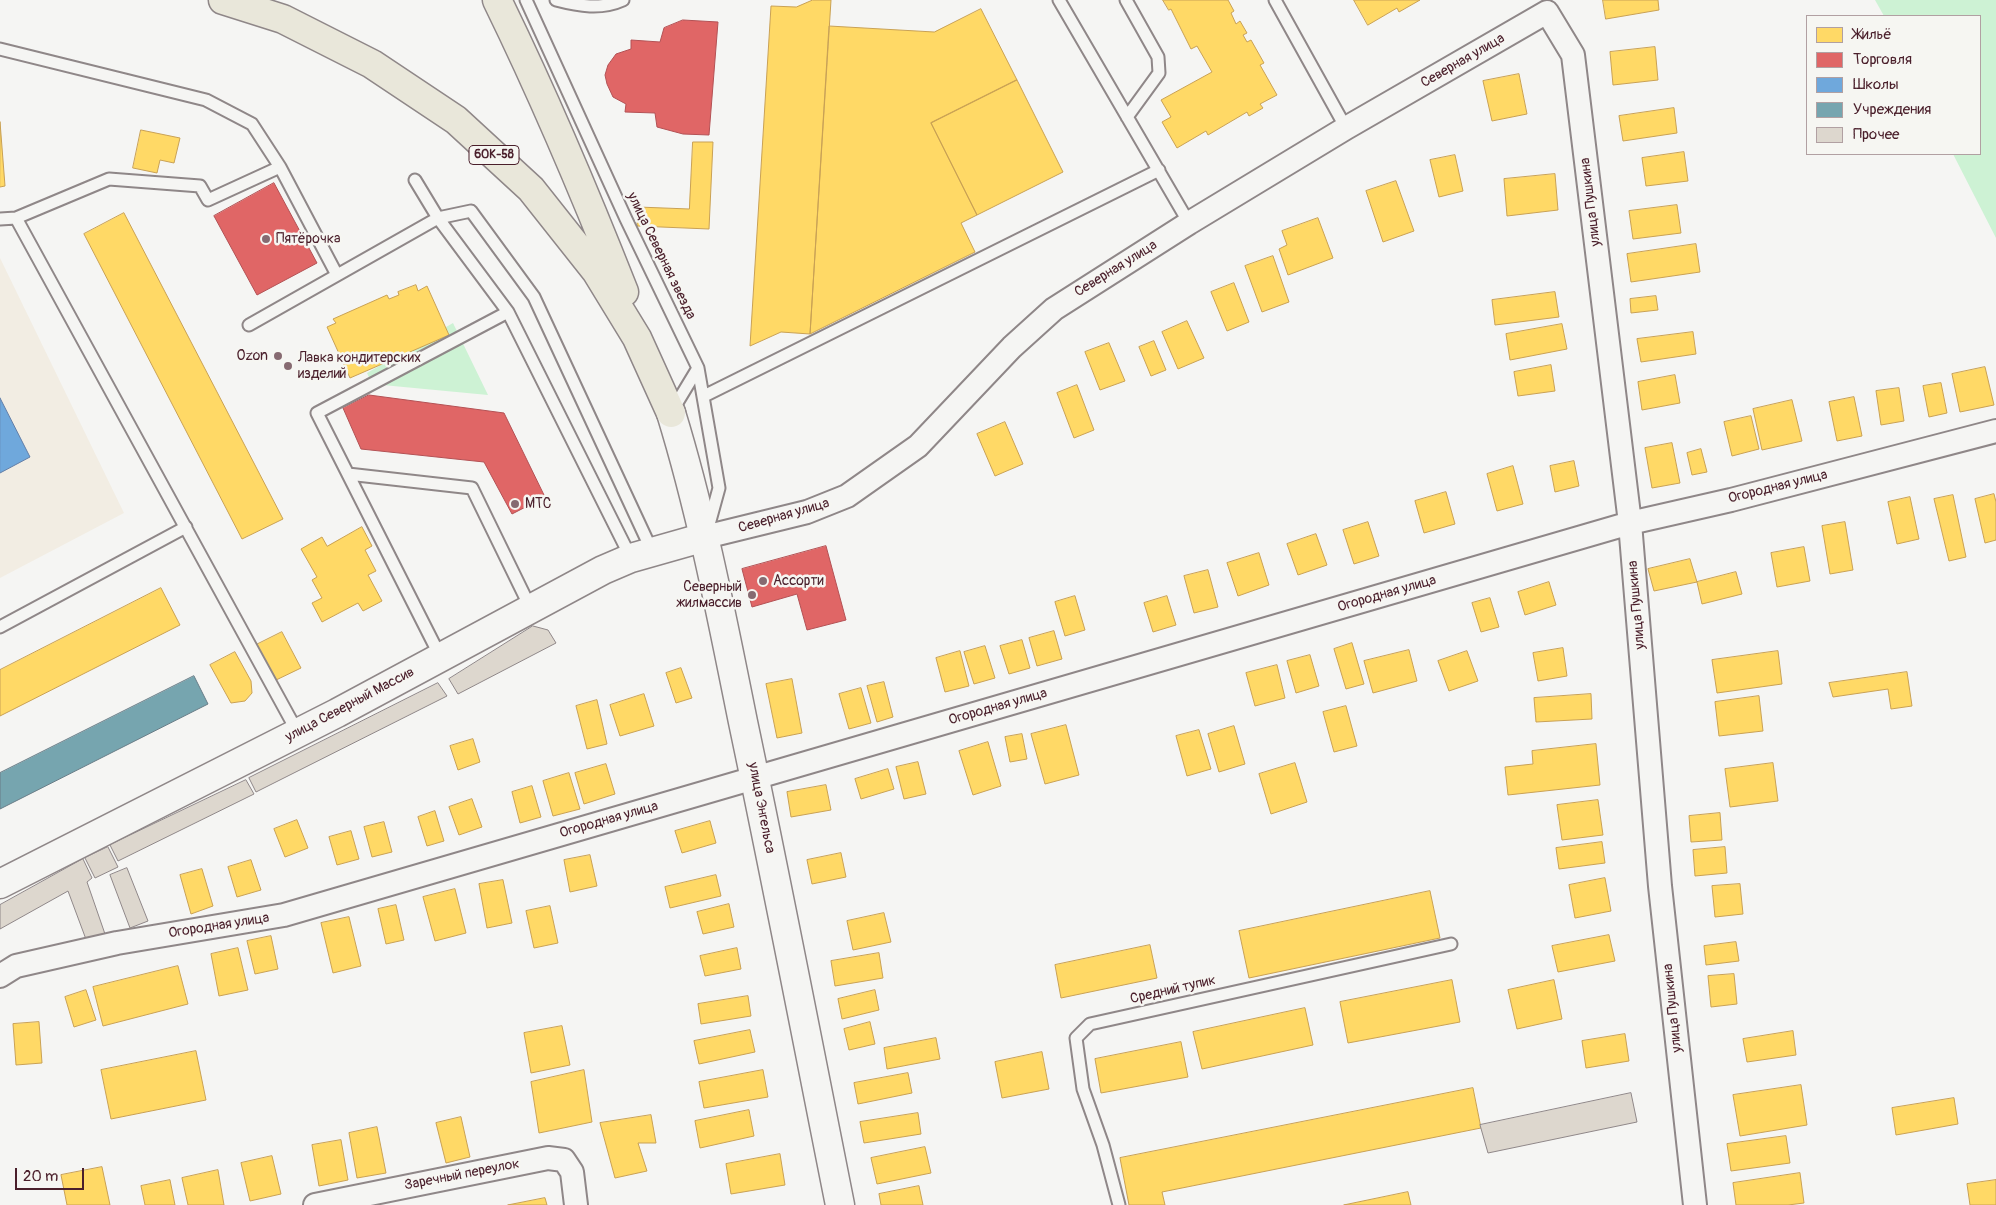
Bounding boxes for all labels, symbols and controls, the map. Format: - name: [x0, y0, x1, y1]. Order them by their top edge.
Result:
- legend: [1806, 15, 1981, 155]
- text: Жильё: [1853, 25, 1892, 44]
- street label: Северная улица: [1418, 30, 1508, 92]
- text: Торговля: [1853, 50, 1912, 69]
- text: Школы: [1853, 75, 1899, 94]
- text: Учреждения: [1853, 100, 1931, 119]
- text: Прочее: [1853, 125, 1900, 144]
- road number: 60К-58: [469, 146, 519, 164]
- street label: улица Пушкина: [1577, 157, 1605, 247]
- street label: улица Северная звезда: [623, 190, 699, 322]
- place label: Пятёрочка: [276, 231, 340, 247]
- marker: Пятёрочка: [260, 233, 272, 245]
- street label: Северная улица: [1072, 237, 1160, 301]
- place label: Ozon: [237, 348, 268, 364]
- marker: Ozon: [272, 350, 284, 362]
- place label: Лавка кондитерских изделий: [298, 350, 421, 382]
- marker: Лавка кондитерских изделий: [282, 360, 294, 372]
- street label: Огородная улица: [1727, 467, 1829, 507]
- street label: Северная улица: [737, 495, 831, 537]
- place label: МТС: [525, 496, 551, 512]
- marker: МТС: [509, 498, 521, 510]
- street label: улица Пушкина: [1625, 560, 1649, 650]
- street label: Огородная улица: [1336, 572, 1438, 616]
- place label: Ассорти: [773, 573, 824, 589]
- marker: Ассорти: [757, 575, 769, 587]
- place label: Северный жилмассив: [676, 579, 742, 612]
- marker: Северный жилмассив: [746, 589, 758, 601]
- street label: улица Северный Массив: [283, 664, 417, 746]
- street label: Огородная улица: [947, 685, 1049, 729]
- street label: улица Энгельса: [744, 761, 778, 855]
- street label: Огородная улица: [558, 798, 660, 842]
- street label: Огородная улица: [167, 910, 271, 942]
- street label: улица Пушкина: [1660, 963, 1686, 1053]
- street label: Средний тупик: [1129, 972, 1217, 1008]
- street label: Заречный переулок: [403, 1156, 521, 1194]
- scale bar: [18, 1158, 86, 1190]
- text: 20 m: [23, 1167, 58, 1186]

